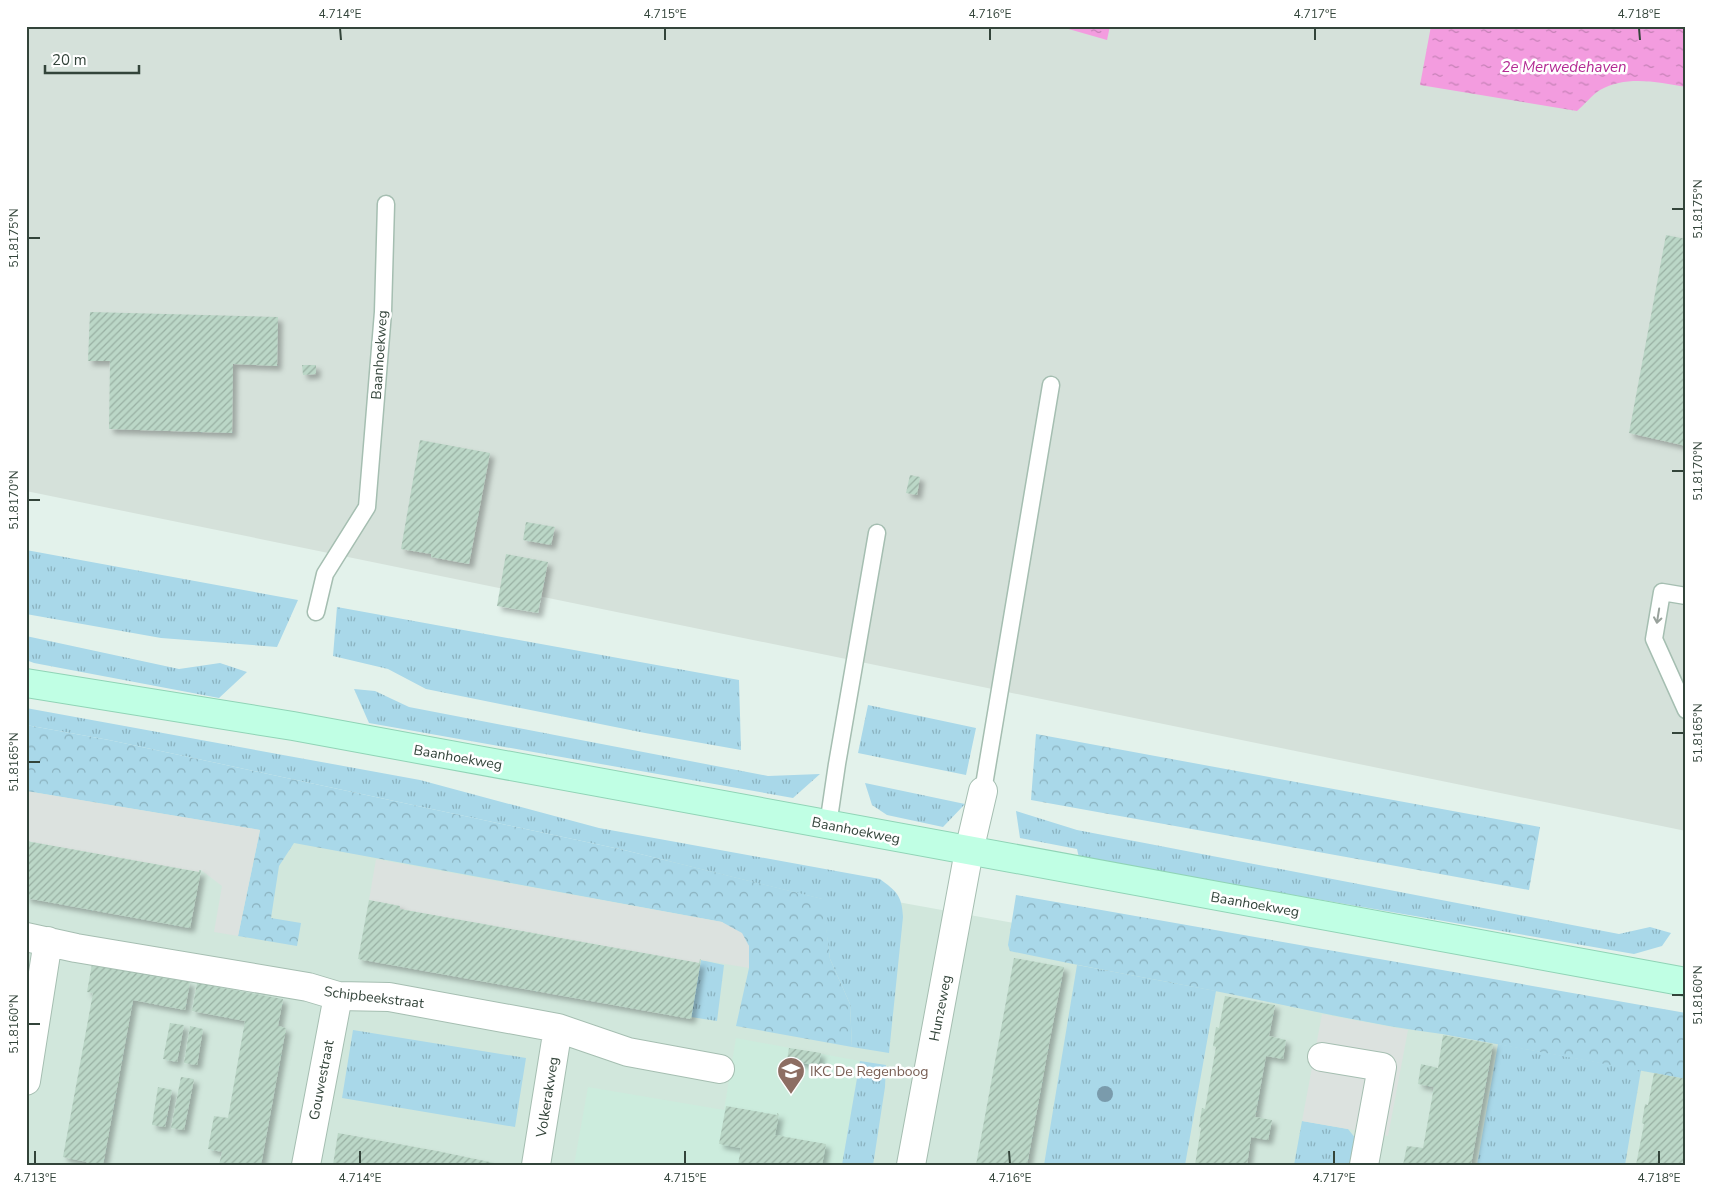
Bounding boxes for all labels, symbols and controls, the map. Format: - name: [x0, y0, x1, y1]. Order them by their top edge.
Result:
- text: 4.714°E: [319, 6, 361, 22]
- text: 4.715°E: [644, 6, 686, 22]
- text: 4.716°E: [969, 6, 1011, 22]
- text: 4.717°E: [1294, 6, 1336, 22]
- text: 4.718°E: [1618, 6, 1660, 22]
- scale bar: [45, 42, 139, 74]
- text: 20 m: [52, 50, 87, 70]
- water label: 2e Merwedehaven: [1501, 57, 1627, 77]
- text: 51.8175°N: [1690, 179, 1706, 239]
- text: 51.8175°N: [6, 208, 22, 268]
- street label: Baanhoekweg: [367, 310, 392, 400]
- text: 51.8170°N: [1690, 441, 1706, 501]
- text: 51.8170°N: [6, 470, 22, 530]
- one-way arrow: [1653, 607, 1663, 623]
- text: 51.8165°N: [1690, 703, 1706, 763]
- text: 51.8165°N: [6, 732, 22, 792]
- street label: Baanhoekweg: [412, 740, 504, 775]
- street label: Baanhoekweg: [810, 813, 902, 848]
- street label: Baanhoekweg: [1209, 887, 1301, 922]
- text: 51.8160°N: [1690, 965, 1706, 1025]
- street label: Hunzeweg: [925, 973, 956, 1043]
- street label: Schipbeekstraat: [323, 982, 425, 1013]
- text: 51.8160°N: [6, 994, 22, 1054]
- street label: Gouwestraat: [304, 1038, 339, 1122]
- street label: Volkerakweg: [532, 1055, 563, 1140]
- school or university icon: IKC De Regenboog: [776, 1056, 806, 1095]
- place label: IKC De Regenboog: [810, 1062, 929, 1081]
- text: 4.713°E: [14, 1170, 56, 1186]
- text: 4.714°E: [339, 1170, 381, 1186]
- text: 4.715°E: [664, 1170, 706, 1186]
- text: 4.716°E: [989, 1170, 1031, 1186]
- text: 4.717°E: [1313, 1170, 1355, 1186]
- text: 4.718°E: [1638, 1170, 1680, 1186]

